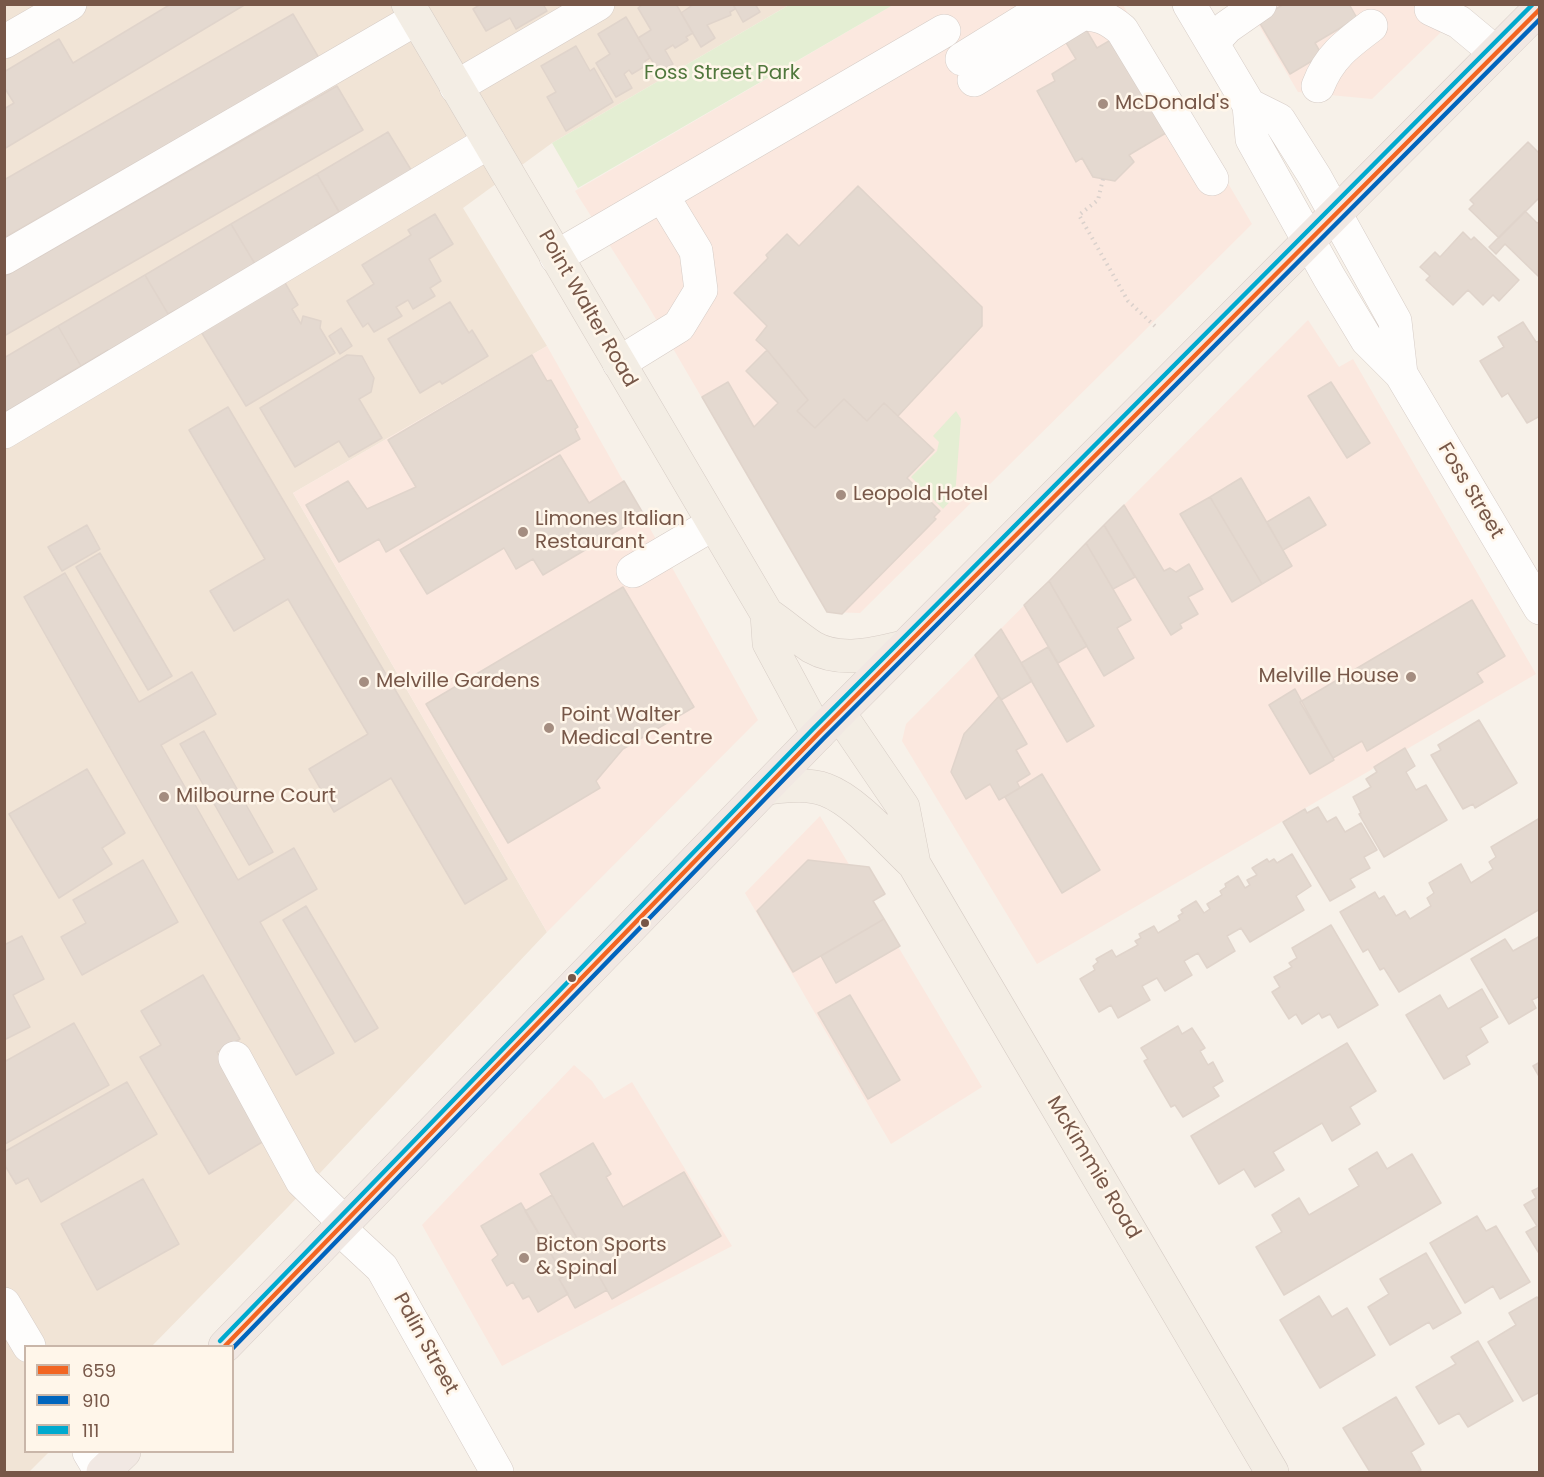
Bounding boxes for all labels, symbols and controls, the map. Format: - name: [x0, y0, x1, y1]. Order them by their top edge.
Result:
- park label: Foss Street Park: [644, 62, 800, 86]
- place label: McDonald's: [1115, 92, 1230, 116]
- marker: McDonald's: [1096, 97, 1110, 111]
- street label: Point Walter Road: [532, 226, 642, 392]
- street label: Foss Street: [1432, 439, 1508, 543]
- place label: Leopold Hotel: [853, 483, 988, 507]
- marker: Leopold Hotel: [834, 488, 848, 502]
- place label: Limones Italian Restaurant: [535, 508, 685, 555]
- marker: Limones Italian Restaurant: [516, 525, 530, 539]
- place label: Melville House: [1258, 665, 1399, 689]
- place label: Melville Gardens: [376, 670, 540, 694]
- marker: Melville House: [1404, 670, 1418, 684]
- marker: Melville Gardens: [357, 675, 371, 689]
- place label: Point Walter Medical Centre: [561, 704, 713, 751]
- marker: Point Walter Medical Centre: [542, 721, 556, 735]
- place label: Milbourne Court: [176, 785, 336, 809]
- marker: Milbourne Court: [157, 790, 171, 804]
- unlabelled marker: [639, 917, 651, 929]
- unlabelled marker: [566, 972, 578, 984]
- street label: McKimmie Road: [1041, 1092, 1145, 1244]
- place label: Bicton Sports & Spinal: [536, 1234, 667, 1281]
- marker: Bicton Sports & Spinal: [517, 1251, 531, 1265]
- street label: Palin Street: [387, 1289, 463, 1399]
- legend: [24, 1345, 234, 1453]
- text: 659: [82, 1358, 116, 1383]
- text: 910: [82, 1388, 110, 1413]
- text: 111: [82, 1418, 99, 1443]

